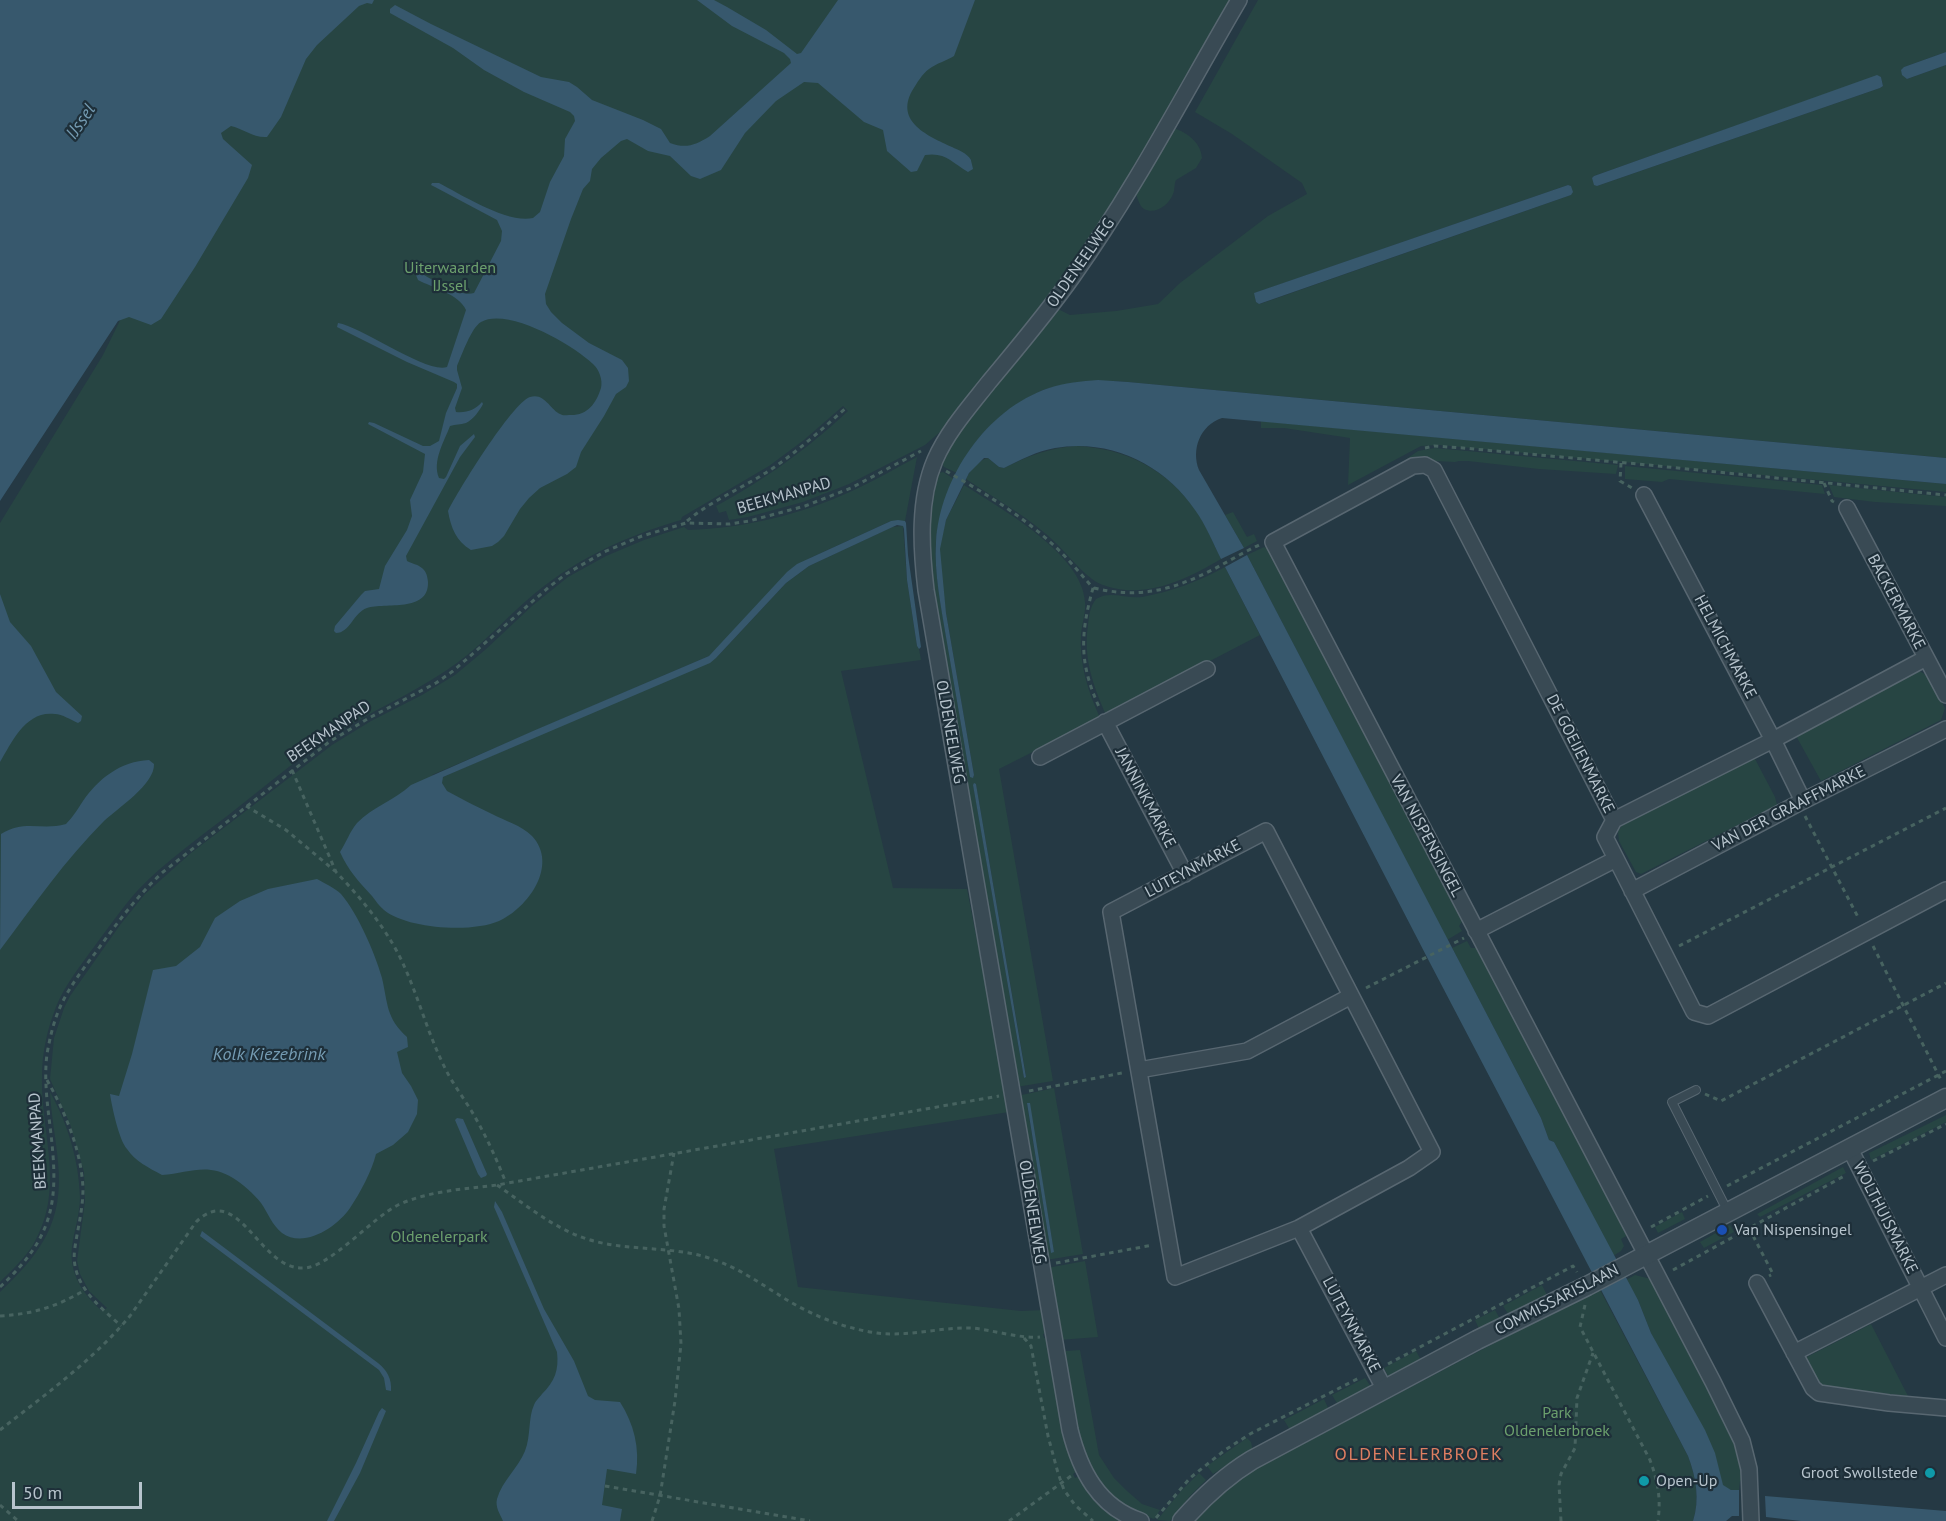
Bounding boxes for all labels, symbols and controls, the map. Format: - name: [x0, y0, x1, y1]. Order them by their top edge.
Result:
- water label: IJssel: [62, 100, 100, 144]
- street label: OLDENEELWEG: [1043, 215, 1119, 311]
- park label: Uiterwaarden IJssel: [404, 258, 496, 296]
- street label: BEEKMANPAD: [735, 473, 833, 519]
- street label: BACKERMARKE: [1863, 551, 1929, 653]
- street label: HELMICHMARKE: [1690, 592, 1760, 702]
- street label: OLDENEELWEG: [931, 679, 969, 785]
- street label: DE GOEIJENMARKE: [1542, 691, 1618, 817]
- street label: BEEKMANPAD: [284, 697, 374, 767]
- street label: JANNINKMARKE: [1111, 745, 1179, 851]
- street label: VAN DER GRAAFFMARKE: [1709, 762, 1869, 856]
- street label: VAN NISPENSINGEL: [1386, 772, 1466, 900]
- street label: LUTEYNMARKE: [1142, 836, 1244, 902]
- water label: Kolk Kiezebrink: [213, 1044, 325, 1066]
- street label: BEEKMANPAD: [25, 1092, 51, 1190]
- street label: OLDENEELWEG: [1014, 1159, 1050, 1265]
- street label: WOLTHUISMARKE: [1848, 1159, 1922, 1277]
- place label: Van Nispensingel: [1734, 1220, 1852, 1240]
- marker: Van Nispensingel: [1715, 1223, 1729, 1237]
- park label: Oldenelerpark: [390, 1227, 488, 1247]
- street label: COMMISSARISLAAN: [1492, 1260, 1622, 1340]
- street label: LUTEYNMARKE: [1318, 1274, 1384, 1376]
- park label: Park Oldenelerbroek: [1504, 1403, 1610, 1441]
- district label: OLDENELERBROEK: [1335, 1444, 1503, 1466]
- place label: Groot Swollstede: [1801, 1463, 1918, 1483]
- marker: Groot Swollstede: [1923, 1466, 1937, 1480]
- scale bar: [15, 1470, 146, 1508]
- place label: Open-Up: [1656, 1471, 1717, 1491]
- marker: Open-Up: [1637, 1474, 1651, 1488]
- text: 50 m: [23, 1481, 62, 1504]

